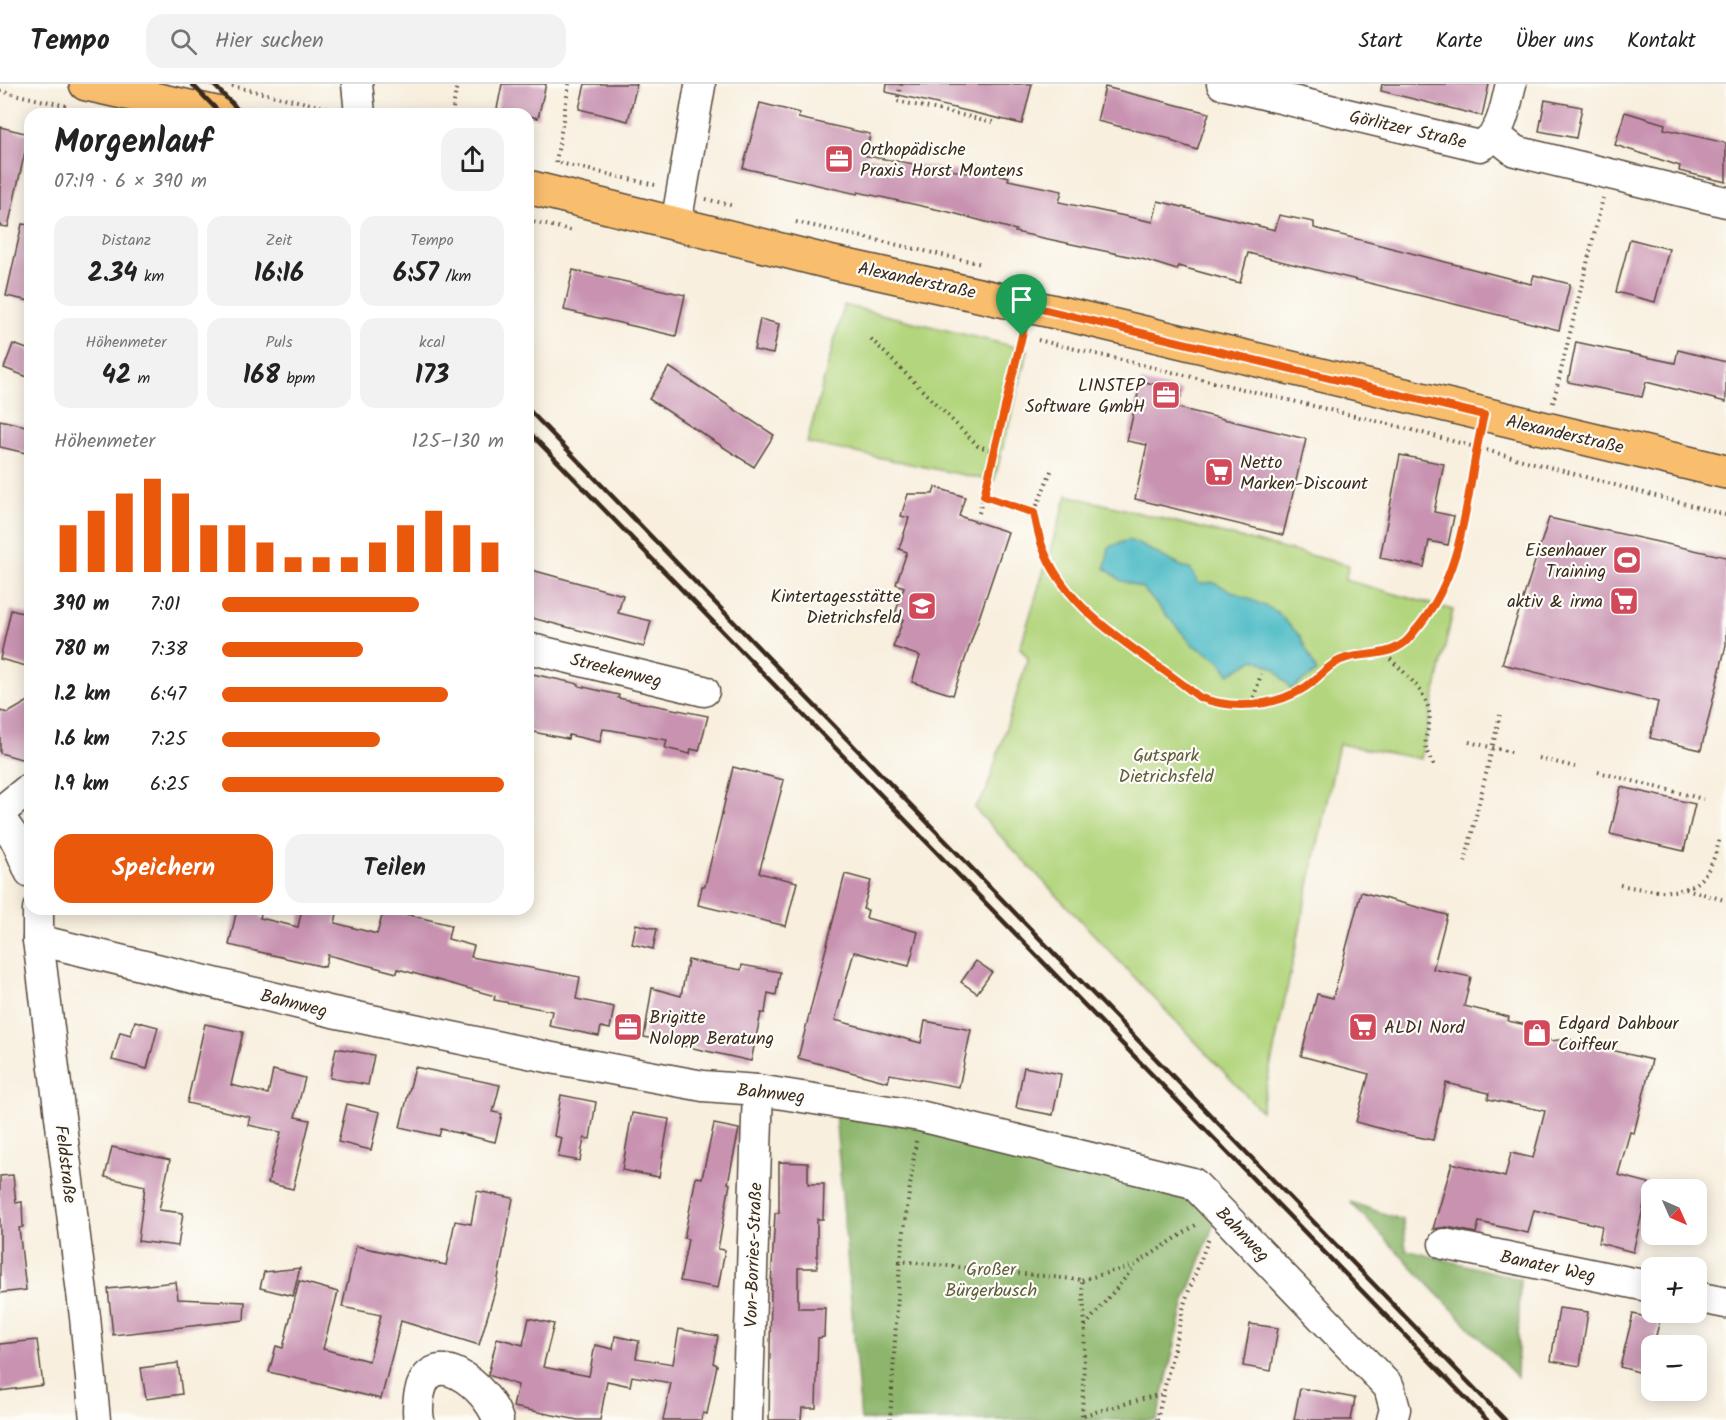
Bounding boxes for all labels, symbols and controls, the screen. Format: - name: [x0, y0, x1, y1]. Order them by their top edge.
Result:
- search box: [146, 14, 566, 68]
- text: Tempo: [30, 19, 110, 64]
- text: Hier suchen: [215, 24, 324, 59]
- icon: search: [167, 25, 200, 58]
- text: Start: [1358, 25, 1403, 58]
- text: Karte: [1436, 25, 1482, 58]
- text: Über uns: [1515, 25, 1594, 58]
- text: Kontakt: [1627, 25, 1696, 58]
- street label: Görlitzer Straße: [1346, 103, 1469, 158]
- text: Morgenlauf: [54, 117, 212, 170]
- button: share: [441, 128, 504, 191]
- place label: Orthopädische Praxis Horst Montens: [860, 136, 1024, 186]
- office icon: Orthopädische Praxis Horst Montens: [823, 143, 855, 175]
- text: 07:19 · 6 × 390 m: [54, 166, 207, 198]
- text: Distanz: [101, 228, 151, 253]
- text: Zeit: [265, 228, 293, 253]
- text: Tempo: [410, 228, 454, 253]
- text: 2.34: [88, 253, 138, 295]
- text: 16:16: [254, 253, 304, 295]
- text: 6:57: [393, 253, 439, 295]
- street label: Alexanderstraße: [855, 255, 978, 308]
- text: km: [138, 264, 164, 289]
- text: /km: [439, 264, 471, 289]
- pin: [996, 274, 1047, 336]
- icon: arrive: [1005, 283, 1038, 316]
- text: Höhenmeter: [86, 330, 166, 355]
- text: Puls: [265, 330, 293, 355]
- text: kcal: [419, 330, 445, 355]
- text: 42: [102, 355, 131, 397]
- text: 168: [243, 355, 280, 397]
- text: 173: [415, 355, 449, 397]
- text: m: [131, 366, 150, 391]
- text: bpm: [280, 366, 315, 391]
- place label: LINSTEP Software GmbH: [1025, 372, 1146, 422]
- office icon: LINSTEP Software GmbH: [1150, 379, 1182, 411]
- street label: Alexanderstraße: [1503, 408, 1626, 463]
- text: Höhenmeter: [54, 426, 155, 458]
- text: 125–130 m: [412, 426, 504, 458]
- place label: Netto Marken-Discount: [1240, 449, 1369, 499]
- supermarket icon: Netto Marken-Discount: [1203, 456, 1235, 488]
- place label: Eisenhauer Training: [1525, 537, 1607, 587]
- sports icon: Eisenhauer Training: [1611, 544, 1643, 576]
- place label: Kintertagesstätte Dietrichsfeld: [771, 583, 902, 633]
- supermarket icon: aktiv & irma: [1608, 585, 1640, 617]
- place label: aktiv & irma: [1507, 588, 1603, 617]
- text: 390 m: [54, 589, 109, 621]
- text: 7:01: [150, 589, 180, 621]
- school or university icon: Kintertagesstätte Dietrichsfeld: [906, 590, 938, 622]
- text: 780 m: [54, 634, 110, 666]
- text: 7:38: [150, 634, 188, 666]
- street label: Streekenweg: [567, 646, 665, 697]
- text: 1.2 km: [54, 679, 110, 711]
- text: 6:47: [150, 679, 186, 711]
- text: 1.6 km: [54, 724, 110, 756]
- text: 7:25: [150, 724, 187, 756]
- park label: Gutspark Dietrichsfeld: [1119, 742, 1214, 792]
- text: 1.9 km: [54, 769, 109, 801]
- text: 6:25: [150, 769, 188, 801]
- button: Speichern: [54, 834, 273, 903]
- button: Teilen: [285, 834, 504, 903]
- street label: Bahnweg: [257, 982, 330, 1027]
- place label: Brigitte Nolopp Beratung: [649, 1004, 774, 1054]
- place label: Edgard Dahbour Coiffeur: [1558, 1010, 1680, 1060]
- office icon: Brigitte Nolopp Beratung: [612, 1011, 644, 1043]
- supermarket icon: ALDI Nord: [1347, 1011, 1379, 1043]
- place label: ALDI Nord: [1384, 1014, 1465, 1043]
- shop icon: Edgard Dahbour Coiffeur: [1521, 1017, 1553, 1049]
- street label: Bahnweg: [736, 1077, 806, 1112]
- street label: Feldstraße: [45, 1123, 84, 1205]
- north arrow: [1641, 1179, 1707, 1245]
- map controls: [1641, 1179, 1707, 1401]
- street label: Von-Borries-Straße: [737, 1182, 772, 1328]
- street label: Bahnweg: [1208, 1201, 1276, 1270]
- street label: Banater Weg: [1497, 1243, 1598, 1292]
- park label: Großer Bürgerbusch: [945, 1256, 1037, 1306]
- button: +: [1641, 1257, 1707, 1323]
- button: −: [1641, 1335, 1707, 1401]

